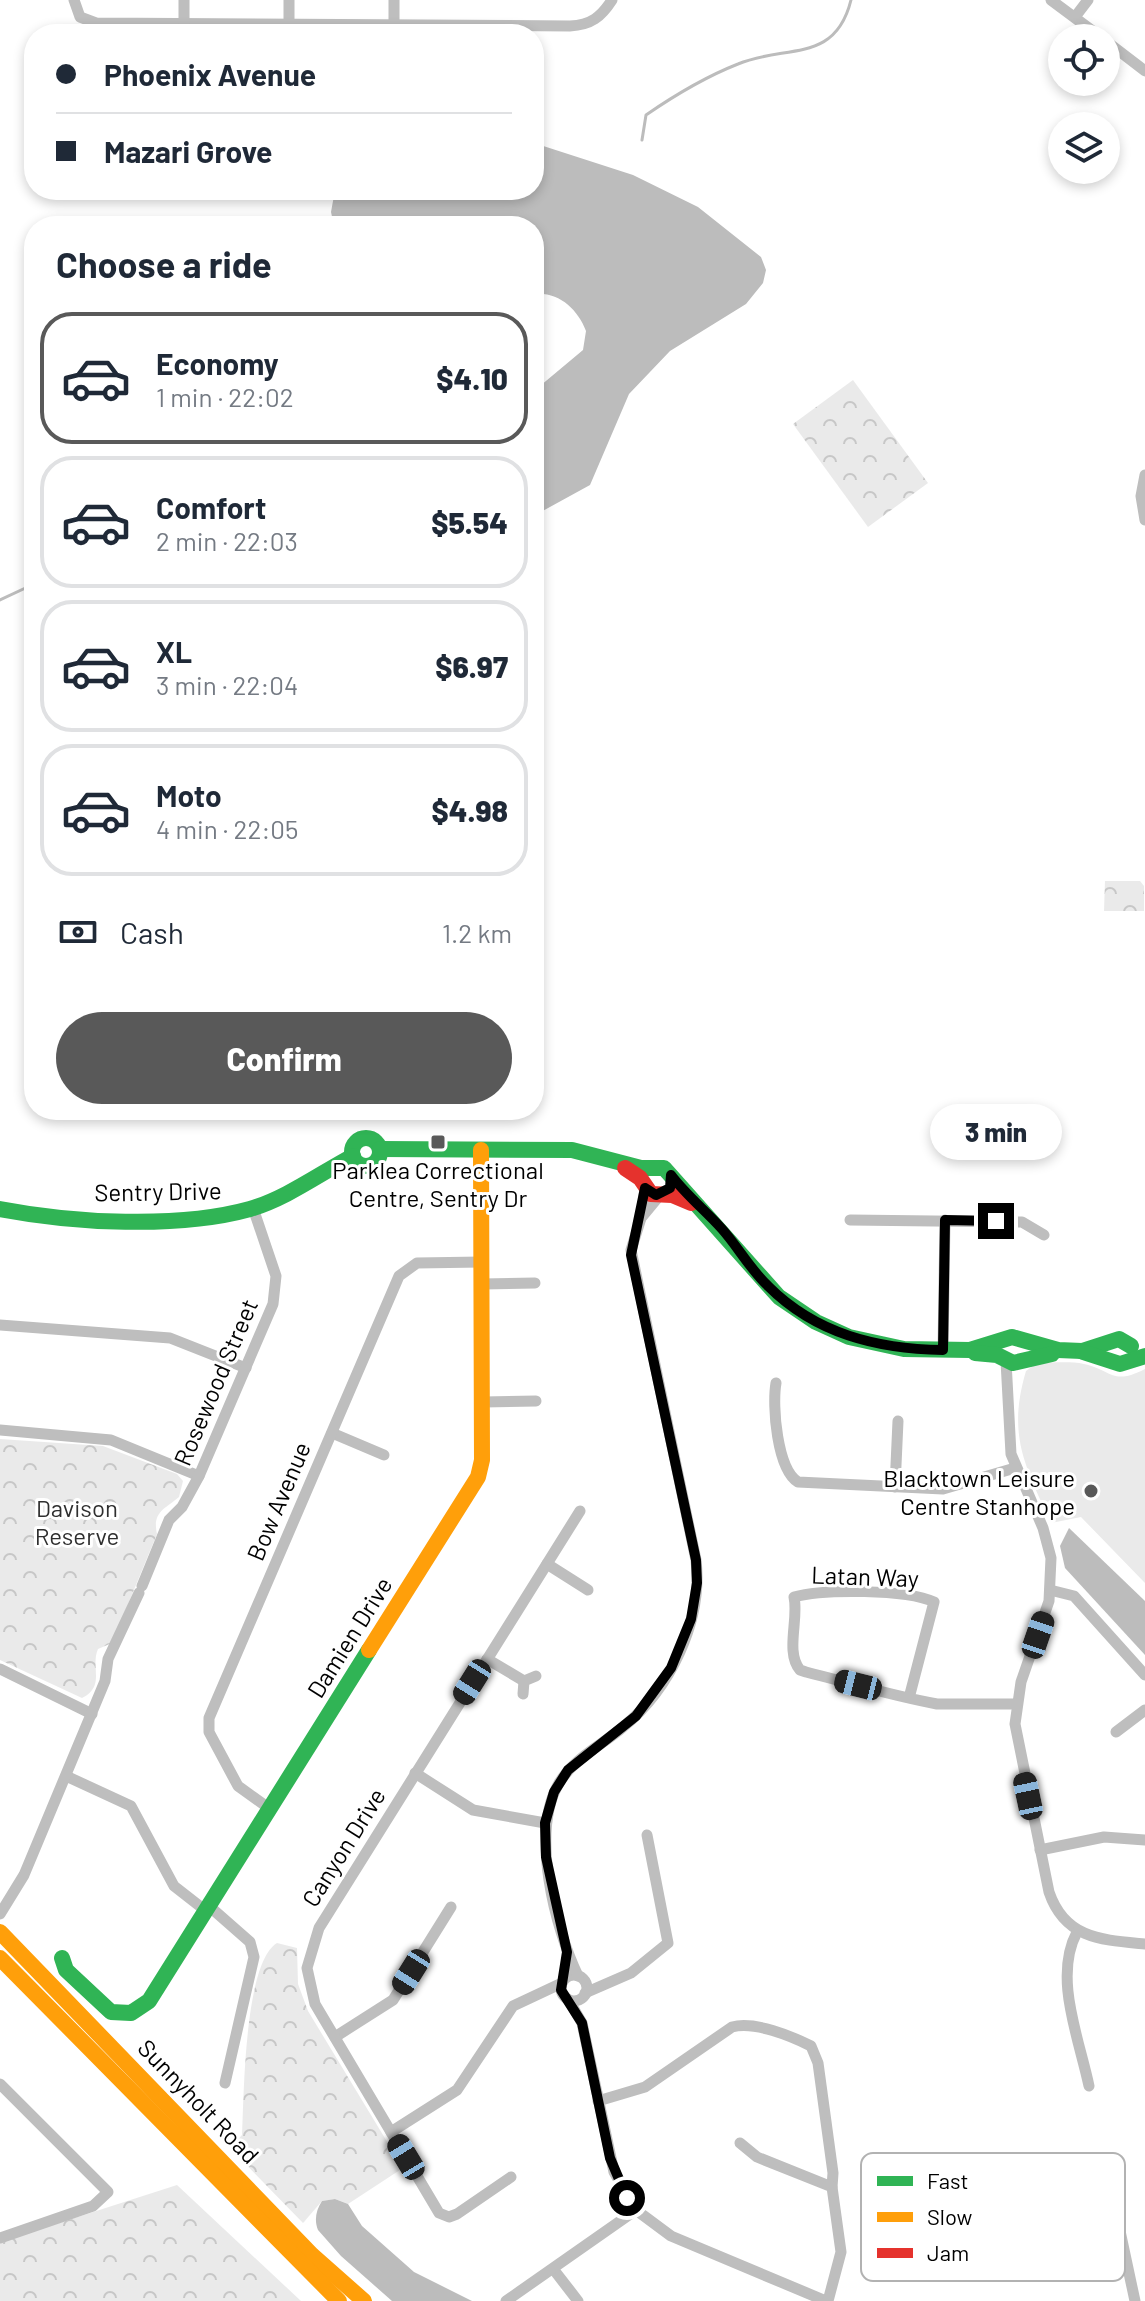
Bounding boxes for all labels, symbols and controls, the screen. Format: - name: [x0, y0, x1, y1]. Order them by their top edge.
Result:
- map controls: [1048, 24, 1120, 184]
- button: locate: [1048, 24, 1120, 96]
- text: Phoenix Avenue: [104, 56, 316, 92]
- button: layers: [1048, 112, 1120, 184]
- text: Mazari Grove: [104, 133, 272, 169]
- text: Choose a ride: [56, 242, 272, 285]
- icon: car: [60, 342, 132, 414]
- text: Economy: [156, 345, 279, 381]
- text: $4.10: [436, 360, 508, 396]
- text: 1 min · 22:02: [156, 381, 294, 412]
- icon: car: [60, 486, 132, 558]
- text: Comfort: [156, 489, 266, 525]
- text: $5.54: [431, 504, 508, 540]
- text: 2 min · 22:03: [156, 525, 298, 556]
- icon: car: [60, 630, 132, 702]
- text: XL: [156, 633, 192, 669]
- text: $6.97: [435, 648, 508, 684]
- text: 3 min · 22:04: [156, 669, 298, 700]
- icon: car: [60, 774, 132, 846]
- text: Moto: [156, 777, 222, 813]
- text: $4.98: [432, 792, 508, 828]
- text: 4 min · 22:05: [156, 813, 298, 844]
- icon: cash: [56, 910, 100, 954]
- text: Cash: [120, 914, 184, 950]
- text: 1.2 km: [442, 917, 512, 948]
- button: Confirm: [56, 1012, 512, 1104]
- callout: 3 min: [930, 1105, 1062, 1161]
- text: 3 min: [965, 1116, 1027, 1147]
- marker: Parklea Correctional Centre, Sentry Dr: [429, 1133, 447, 1151]
- place label: Parklea Correctional Centre, Sentry Dr: [332, 1155, 544, 1212]
- street label: Sentry Drive: [94, 1175, 222, 1207]
- route end: [978, 1203, 1014, 1239]
- street label: Rosewood Street: [167, 1294, 263, 1470]
- street label: Bow Avenue: [240, 1437, 316, 1565]
- place label: Blacktown Leisure Centre Stanhope: [883, 1463, 1075, 1520]
- marker: Blacktown Leisure Centre Stanhope: [1082, 1482, 1100, 1500]
- park label: Davison Reserve: [35, 1493, 119, 1550]
- street label: Latan Way: [811, 1560, 919, 1592]
- street label: Damien Drive: [300, 1571, 398, 1703]
- car: [1019, 1608, 1057, 1662]
- car: [449, 1655, 495, 1709]
- car: [832, 1668, 884, 1702]
- car: [1011, 1770, 1045, 1822]
- street label: Canyon Drive: [295, 1782, 391, 1912]
- car: [388, 1945, 434, 1999]
- street label: Sunnyholt Road: [132, 2033, 266, 2169]
- car: [383, 2130, 429, 2184]
- legend: [861, 2153, 1125, 2281]
- text: Fast: [927, 2167, 969, 2193]
- route start: [609, 2180, 645, 2216]
- text: Slow: [927, 2203, 972, 2229]
- text: Jam: [927, 2239, 969, 2265]

